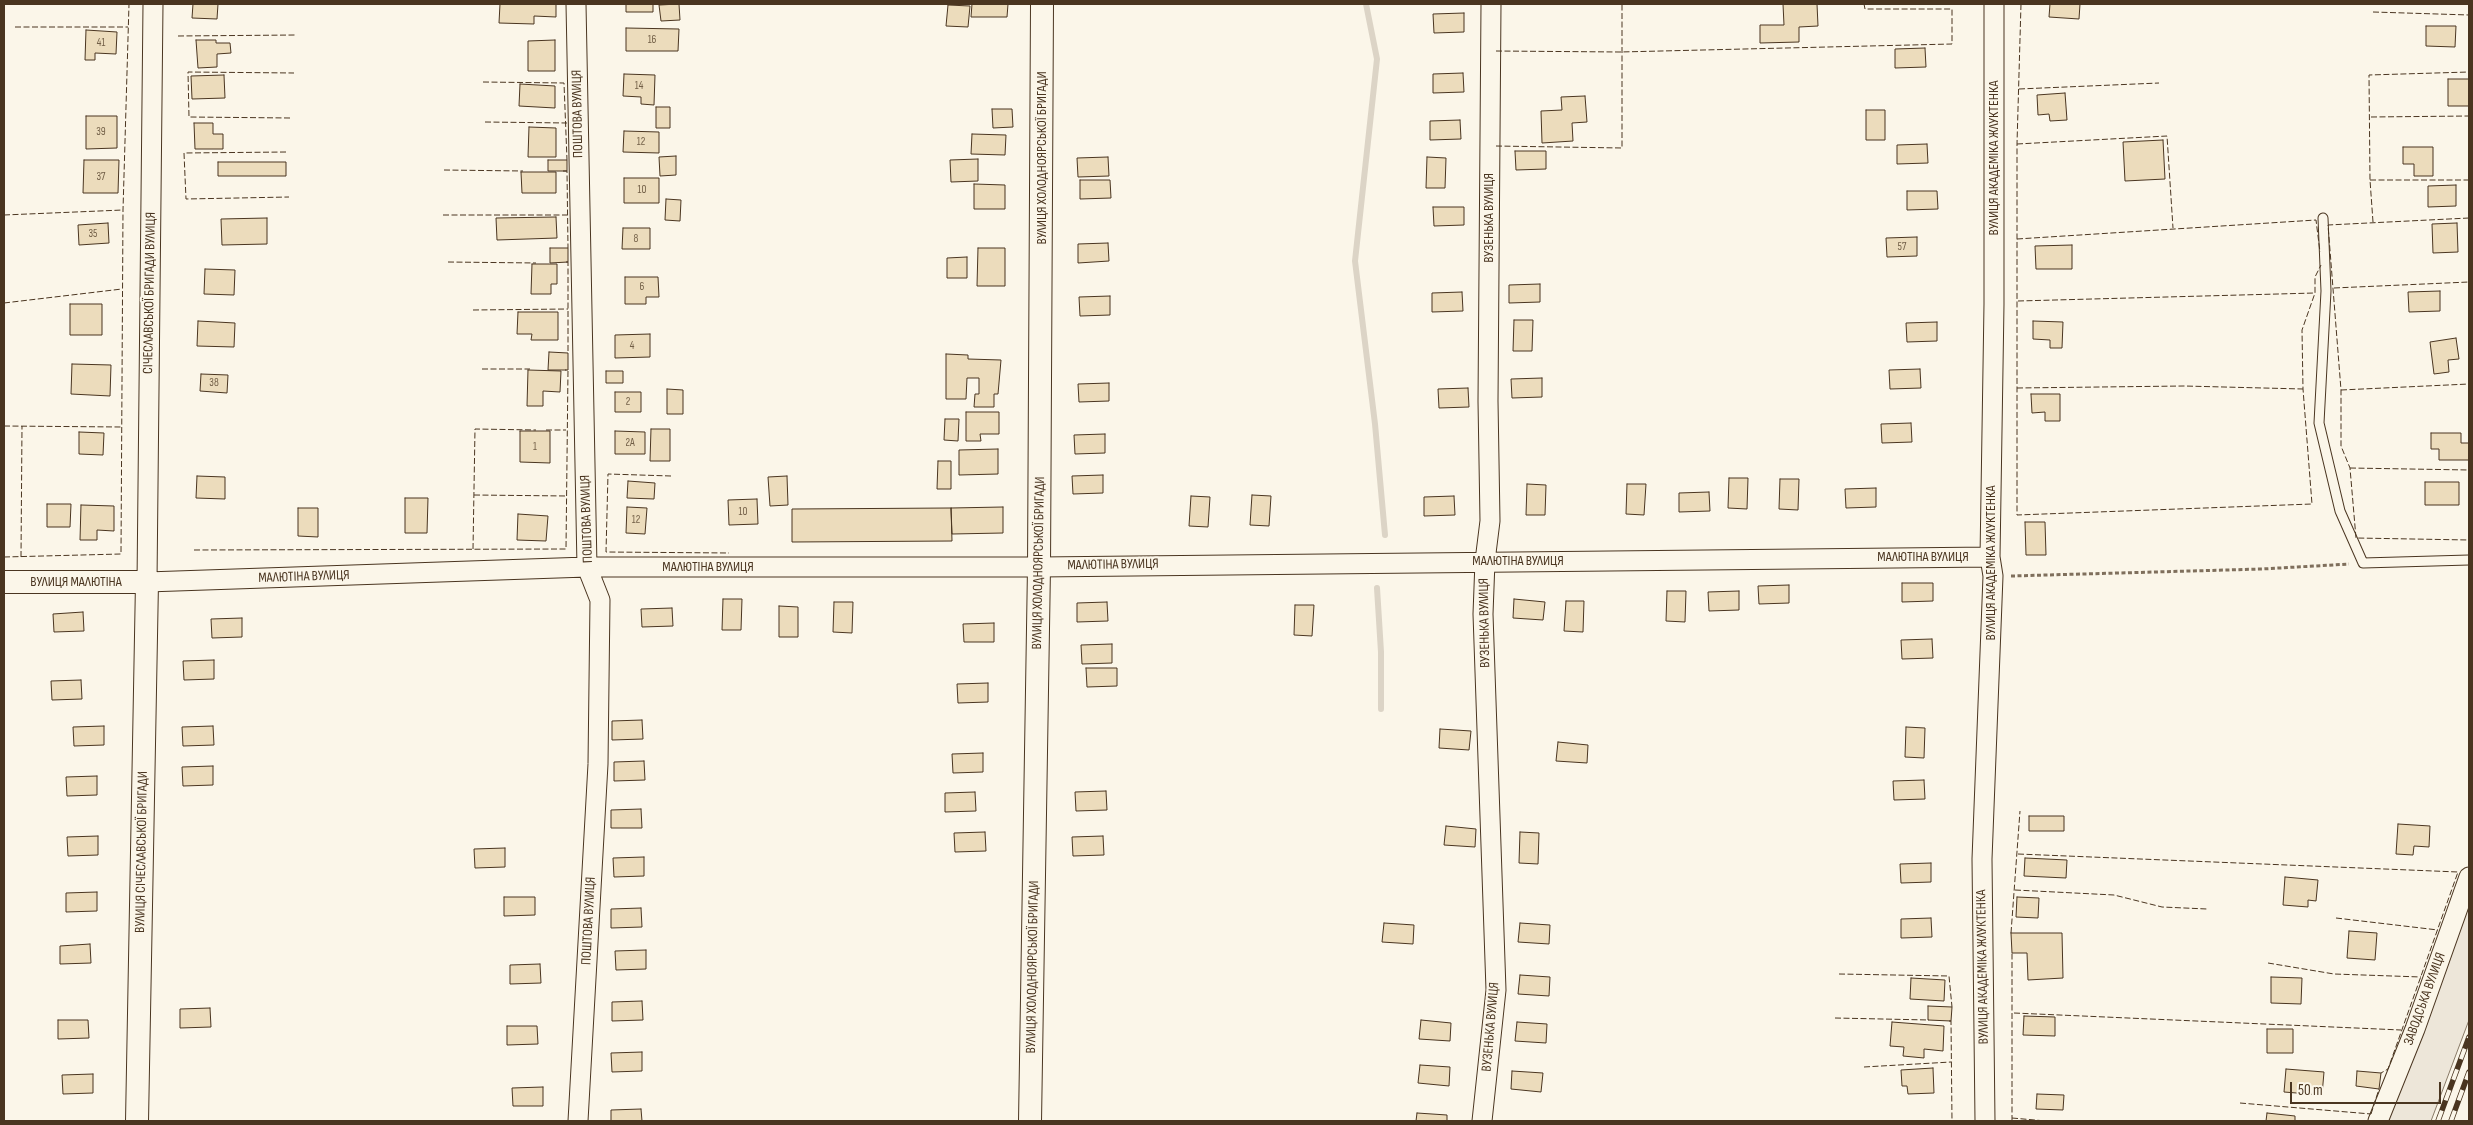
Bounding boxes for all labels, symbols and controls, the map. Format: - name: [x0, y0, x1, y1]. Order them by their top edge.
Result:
- house number: 16: [648, 33, 656, 47]
- house number: 41: [97, 36, 105, 50]
- street label: ПОШТОВА ВУЛИЦЯ: [569, 70, 587, 158]
- street label: ВУЛИЦЯ ХОЛОДНОЯРСЬКОЇ БРИГАДИ: [1034, 72, 1050, 244]
- house number: 14: [635, 79, 643, 93]
- street label: ВУЛИЦЯ АКАДЕМІКА ЖЛУКТЕНКА: [1986, 81, 2002, 235]
- house number: 39: [96, 125, 106, 139]
- house number: 12: [637, 135, 645, 149]
- house number: 37: [96, 170, 106, 184]
- street label: ВУЗЕНЬКА ВУЛИЦЯ: [1481, 173, 1497, 263]
- house number: 10: [638, 183, 646, 197]
- street label: СІЧЕСЛАВСЬКОЇ БРИГАДИ ВУЛИЦЯ: [140, 212, 160, 374]
- house number: 35: [88, 227, 98, 241]
- house number: 8: [634, 232, 638, 246]
- house number: 57: [1898, 240, 1906, 254]
- house number: 6: [640, 280, 644, 294]
- house number: 4: [630, 339, 634, 353]
- house number: 38: [209, 376, 219, 390]
- house number: 2: [626, 395, 630, 409]
- house number: 2А: [625, 436, 635, 450]
- house number: 1: [533, 440, 537, 454]
- street label: ПОШТОВА ВУЛИЦЯ: [577, 475, 597, 563]
- street label: ВУЛИЦЯ ХОЛОДНОЯРСЬКОЇ БРИГАДИ: [1029, 476, 1049, 650]
- street label: ВУЛИЦЯ АКАДЕМІКА ЖЛУКТЕНКА: [1983, 486, 1999, 640]
- house number: 10: [739, 505, 747, 519]
- house number: 12: [632, 513, 640, 527]
- street label: МАЛЮТІНА ВУЛИЦЯ: [1877, 549, 1969, 565]
- street label: МАЛЮТІНА ВУЛИЦЯ: [1472, 553, 1564, 569]
- street label: МАЛЮТІНА ВУЛИЦЯ: [1067, 556, 1159, 574]
- street label: МАЛЮТІНА ВУЛИЦЯ: [662, 559, 754, 575]
- street label: МАЛЮТІНА ВУЛИЦЯ: [258, 567, 350, 587]
- street label: ВУЛИЦЯ МАЛЮТІНА: [30, 574, 122, 590]
- street label: ВУЗЕНЬКА ВУЛИЦЯ: [1476, 578, 1494, 668]
- street label: ВУЛИЦЯ СІЧЕСЛАВСЬКОЇ БРИГАДИ: [132, 771, 152, 933]
- street label: ПОШТОВА ВУЛИЦЯ: [578, 877, 600, 965]
- street label: ВУЛИЦЯ ХОЛОДНОЯРСЬКОЇ БРИГАДИ: [1023, 880, 1043, 1054]
- street label: ВУЛИЦЯ АКАДЕМІКА ЖЛУКТЕНКА: [1973, 889, 1993, 1045]
- street label: ЗАВОДСЬКА ВУЛИЦЯ: [2400, 950, 2450, 1048]
- street label: ВУЗЕНЬКА ВУЛИЦЯ: [1479, 982, 1503, 1072]
- scale bar: [2293, 1072, 2444, 1104]
- text: 50 m: [2298, 1081, 2323, 1100]

